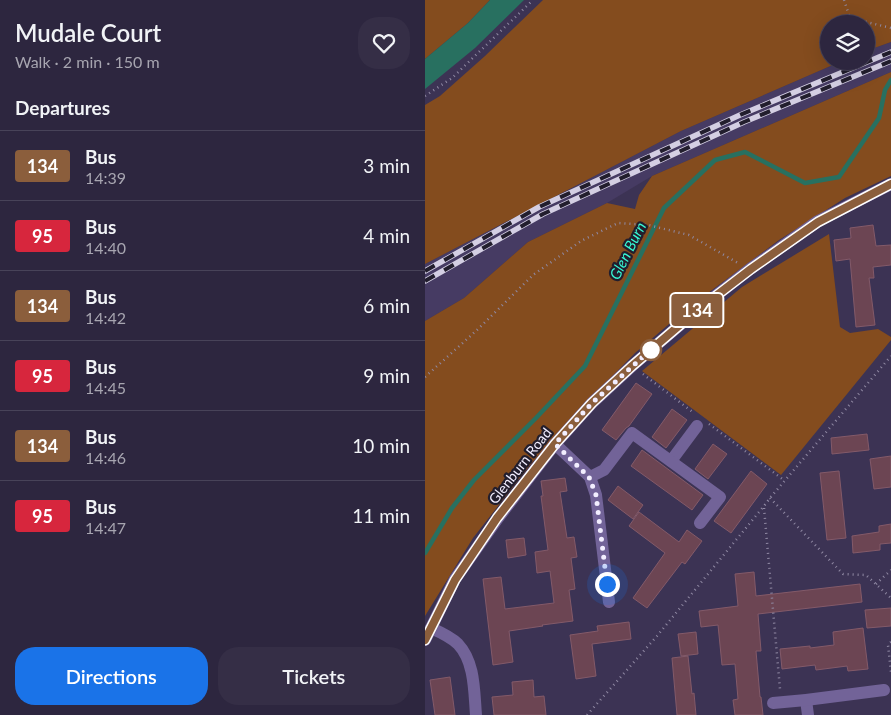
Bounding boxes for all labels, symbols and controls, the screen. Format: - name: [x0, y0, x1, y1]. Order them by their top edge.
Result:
- map controls: [820, 15, 875, 70]
- button: layers: [820, 15, 875, 70]
- button: heart: [358, 17, 410, 69]
- text: Mudale Court: [15, 18, 161, 47]
- text: Walk · 2 min · 150 m: [15, 52, 160, 71]
- text: Departures: [15, 96, 110, 119]
- text: Bus: [85, 145, 116, 168]
- text: 3 min: [363, 154, 410, 177]
- text: 134: [27, 155, 58, 177]
- text: 14:39: [85, 168, 126, 187]
- text: Bus: [85, 215, 116, 238]
- water label: Glen Burn: [605, 219, 649, 282]
- text: 4 min: [363, 224, 410, 247]
- text: 95: [32, 225, 53, 247]
- text: 14:40: [85, 238, 126, 257]
- text: Bus: [85, 285, 116, 308]
- text: 6 min: [363, 294, 410, 317]
- line badge: 134: [668, 294, 726, 326]
- text: 134: [27, 295, 58, 317]
- text: 134: [681, 299, 713, 321]
- text: 14:42: [85, 308, 126, 327]
- unlabelled marker: [640, 339, 662, 361]
- text: Bus: [85, 355, 116, 378]
- text: 9 min: [363, 364, 410, 387]
- text: 95: [32, 365, 53, 387]
- text: 14:45: [85, 378, 126, 397]
- street label: Glenburn Road: [485, 424, 555, 507]
- text: Bus: [85, 425, 116, 448]
- text: 10 min: [352, 434, 410, 457]
- text: 134: [27, 435, 58, 457]
- text: 14:46: [85, 448, 126, 467]
- text: Bus: [85, 495, 116, 518]
- text: 11 min: [352, 504, 410, 527]
- text: 95: [32, 505, 53, 527]
- text: 14:47: [85, 518, 126, 537]
- your location: [595, 572, 620, 597]
- button: Directions: [15, 647, 208, 705]
- button: Tickets: [218, 647, 410, 705]

